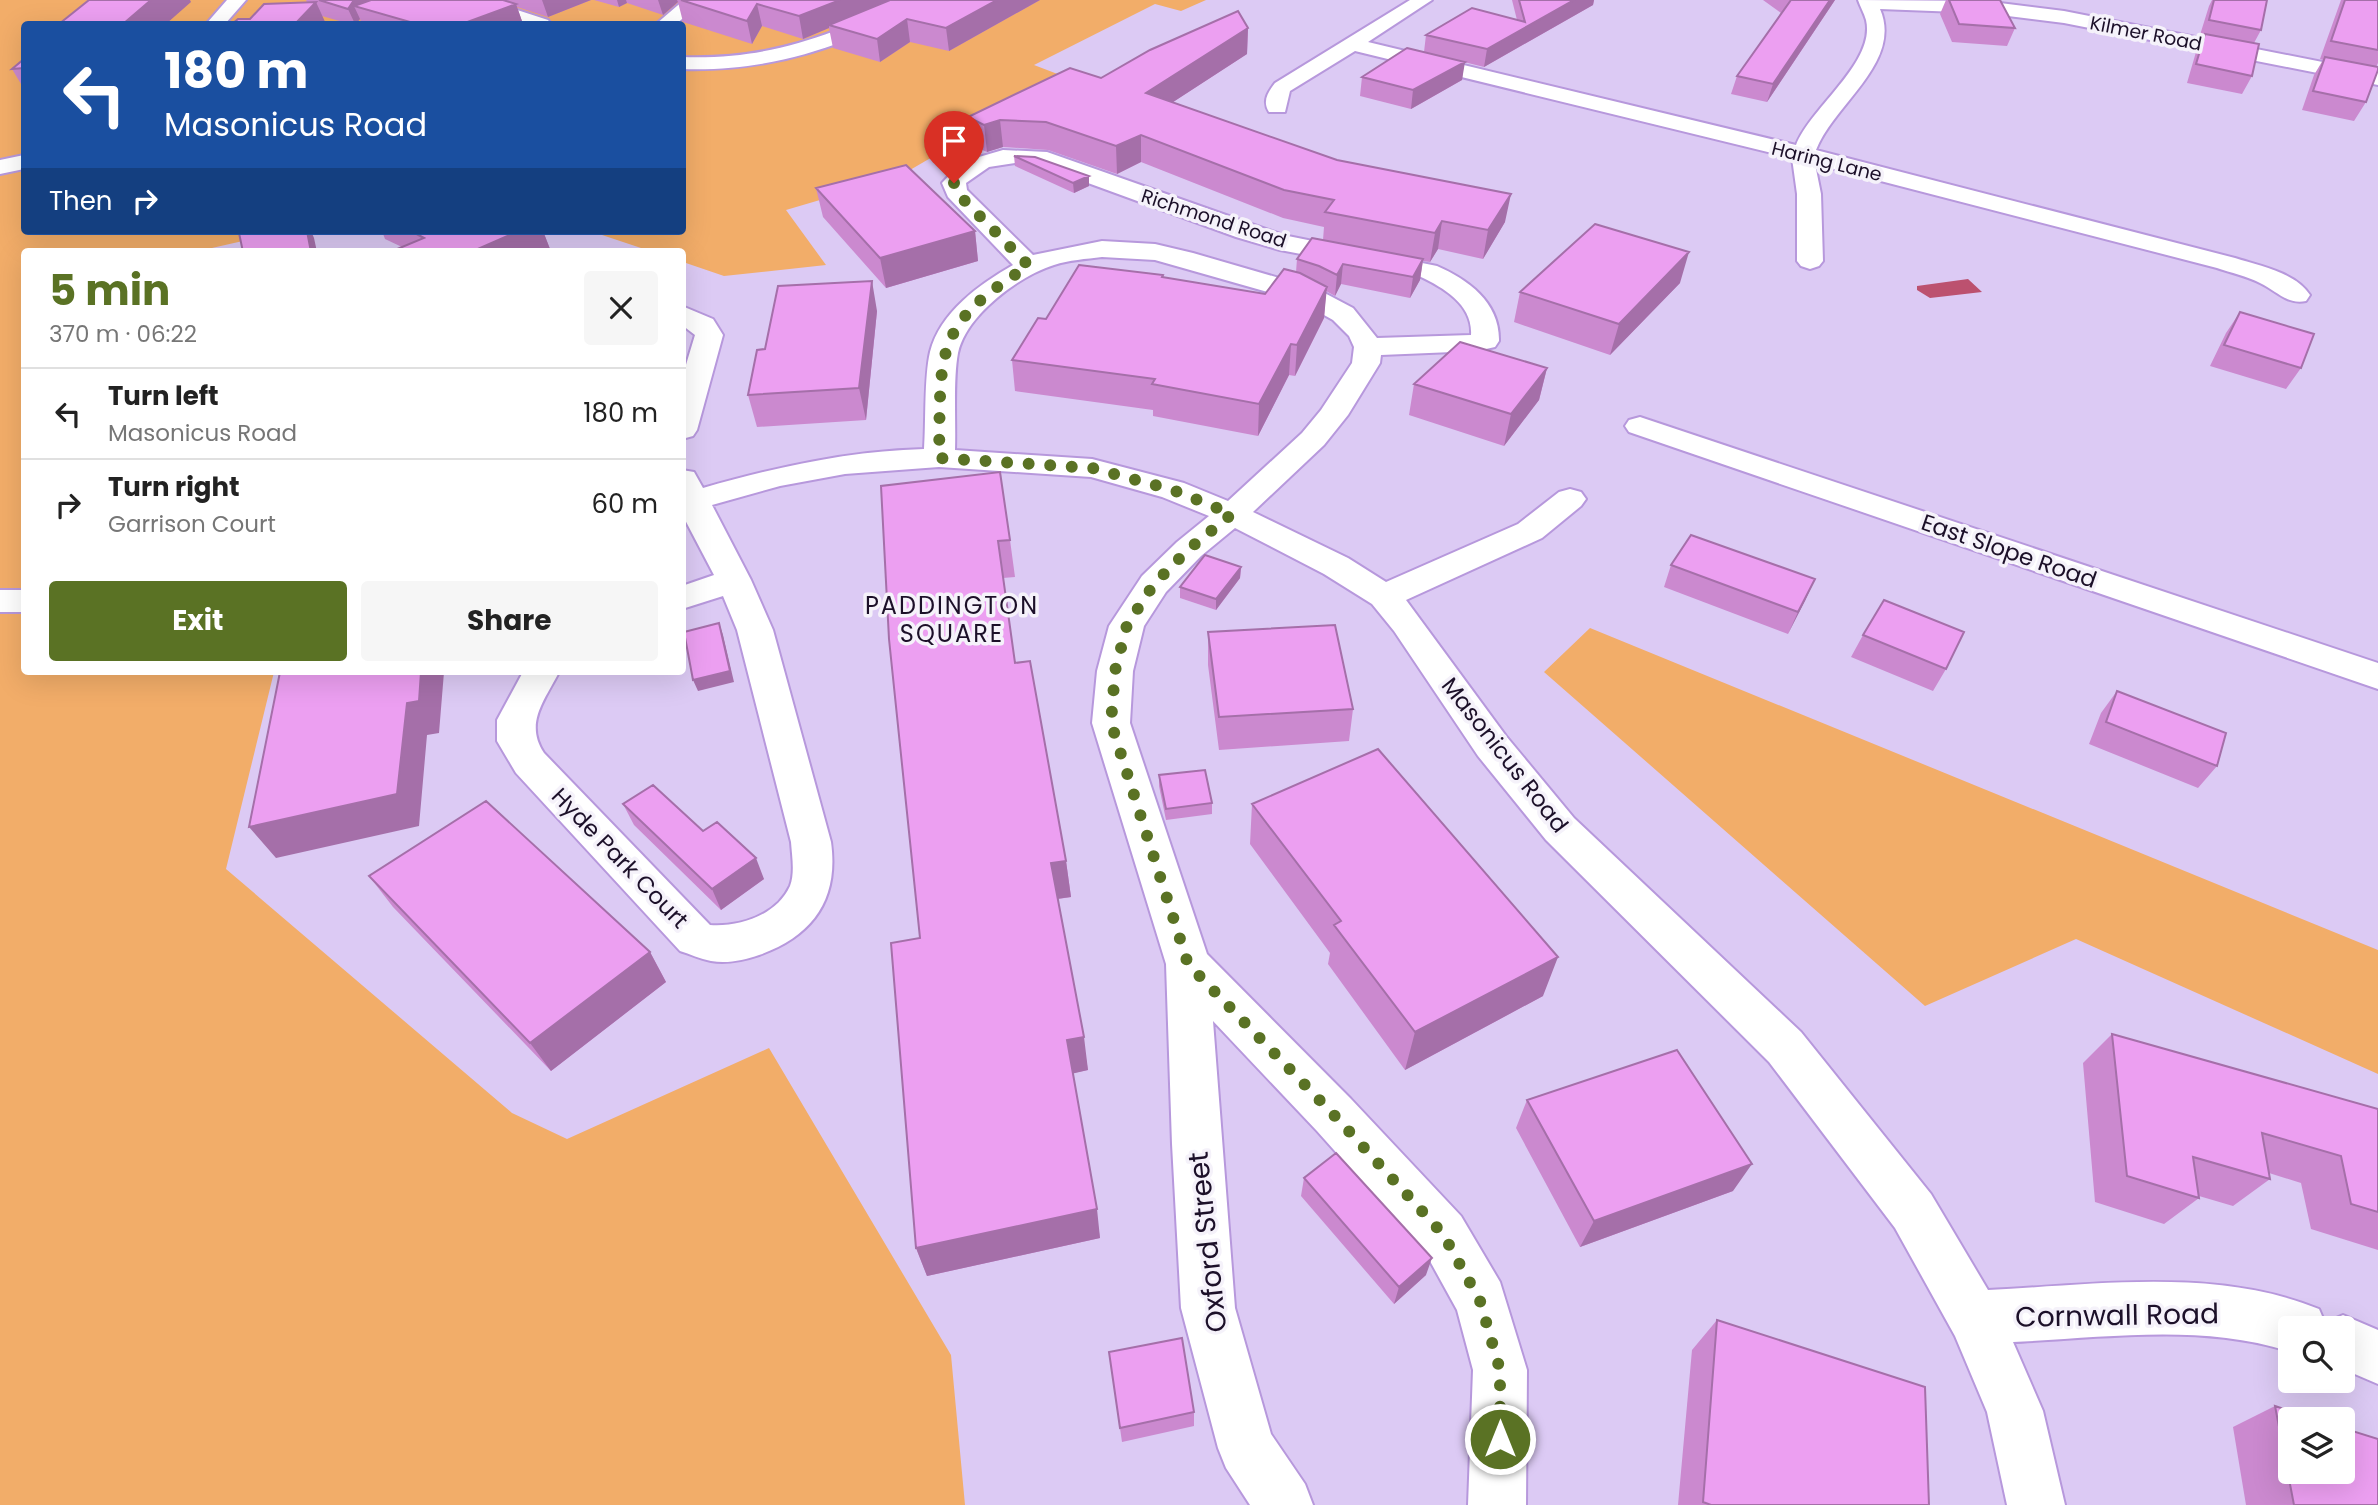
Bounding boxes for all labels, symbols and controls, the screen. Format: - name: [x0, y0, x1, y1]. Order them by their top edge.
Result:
- street label: Kilmer Road: [2088, 9, 2204, 58]
- text: 180 m: [164, 37, 308, 105]
- icon: left: [49, 49, 140, 140]
- text: Masonicus Road: [164, 102, 427, 147]
- pin: [924, 111, 984, 183]
- icon: arrive: [935, 122, 973, 160]
- street label: Haring Lane: [1769, 135, 1885, 188]
- icon: right: [126, 182, 164, 220]
- street label: Richmond Road: [1138, 182, 1290, 255]
- text: Then: [49, 183, 112, 219]
- text: 5 min: [49, 261, 170, 320]
- button: close: [584, 271, 658, 345]
- text: 370 m · 06:22: [49, 318, 197, 350]
- text: Turn left: [108, 378, 219, 414]
- icon: left: [49, 395, 87, 433]
- text: 180 m: [583, 395, 658, 431]
- text: Masonicus Road: [108, 417, 297, 449]
- text: Turn right: [108, 469, 240, 505]
- icon: right: [49, 486, 87, 524]
- text: 60 m: [591, 486, 658, 522]
- street label: East Slope Road: [1917, 506, 2101, 596]
- text: Garrison Court: [108, 508, 276, 540]
- button: Exit: [49, 581, 347, 661]
- button: Share: [361, 581, 658, 661]
- district label: PADDINGTON SQUARE: [865, 589, 1039, 650]
- street label: Masonicus Road: [1434, 671, 1576, 839]
- street label: Hyde Park Court: [544, 781, 696, 935]
- street label: Oxford Street: [1179, 1150, 1236, 1334]
- street label: Cornwall Road: [2015, 1294, 2219, 1337]
- map controls: [2278, 1316, 2355, 1484]
- button: search: [2278, 1316, 2355, 1393]
- position arrow: [1463, 1402, 1537, 1476]
- button: layers: [2278, 1407, 2355, 1484]

